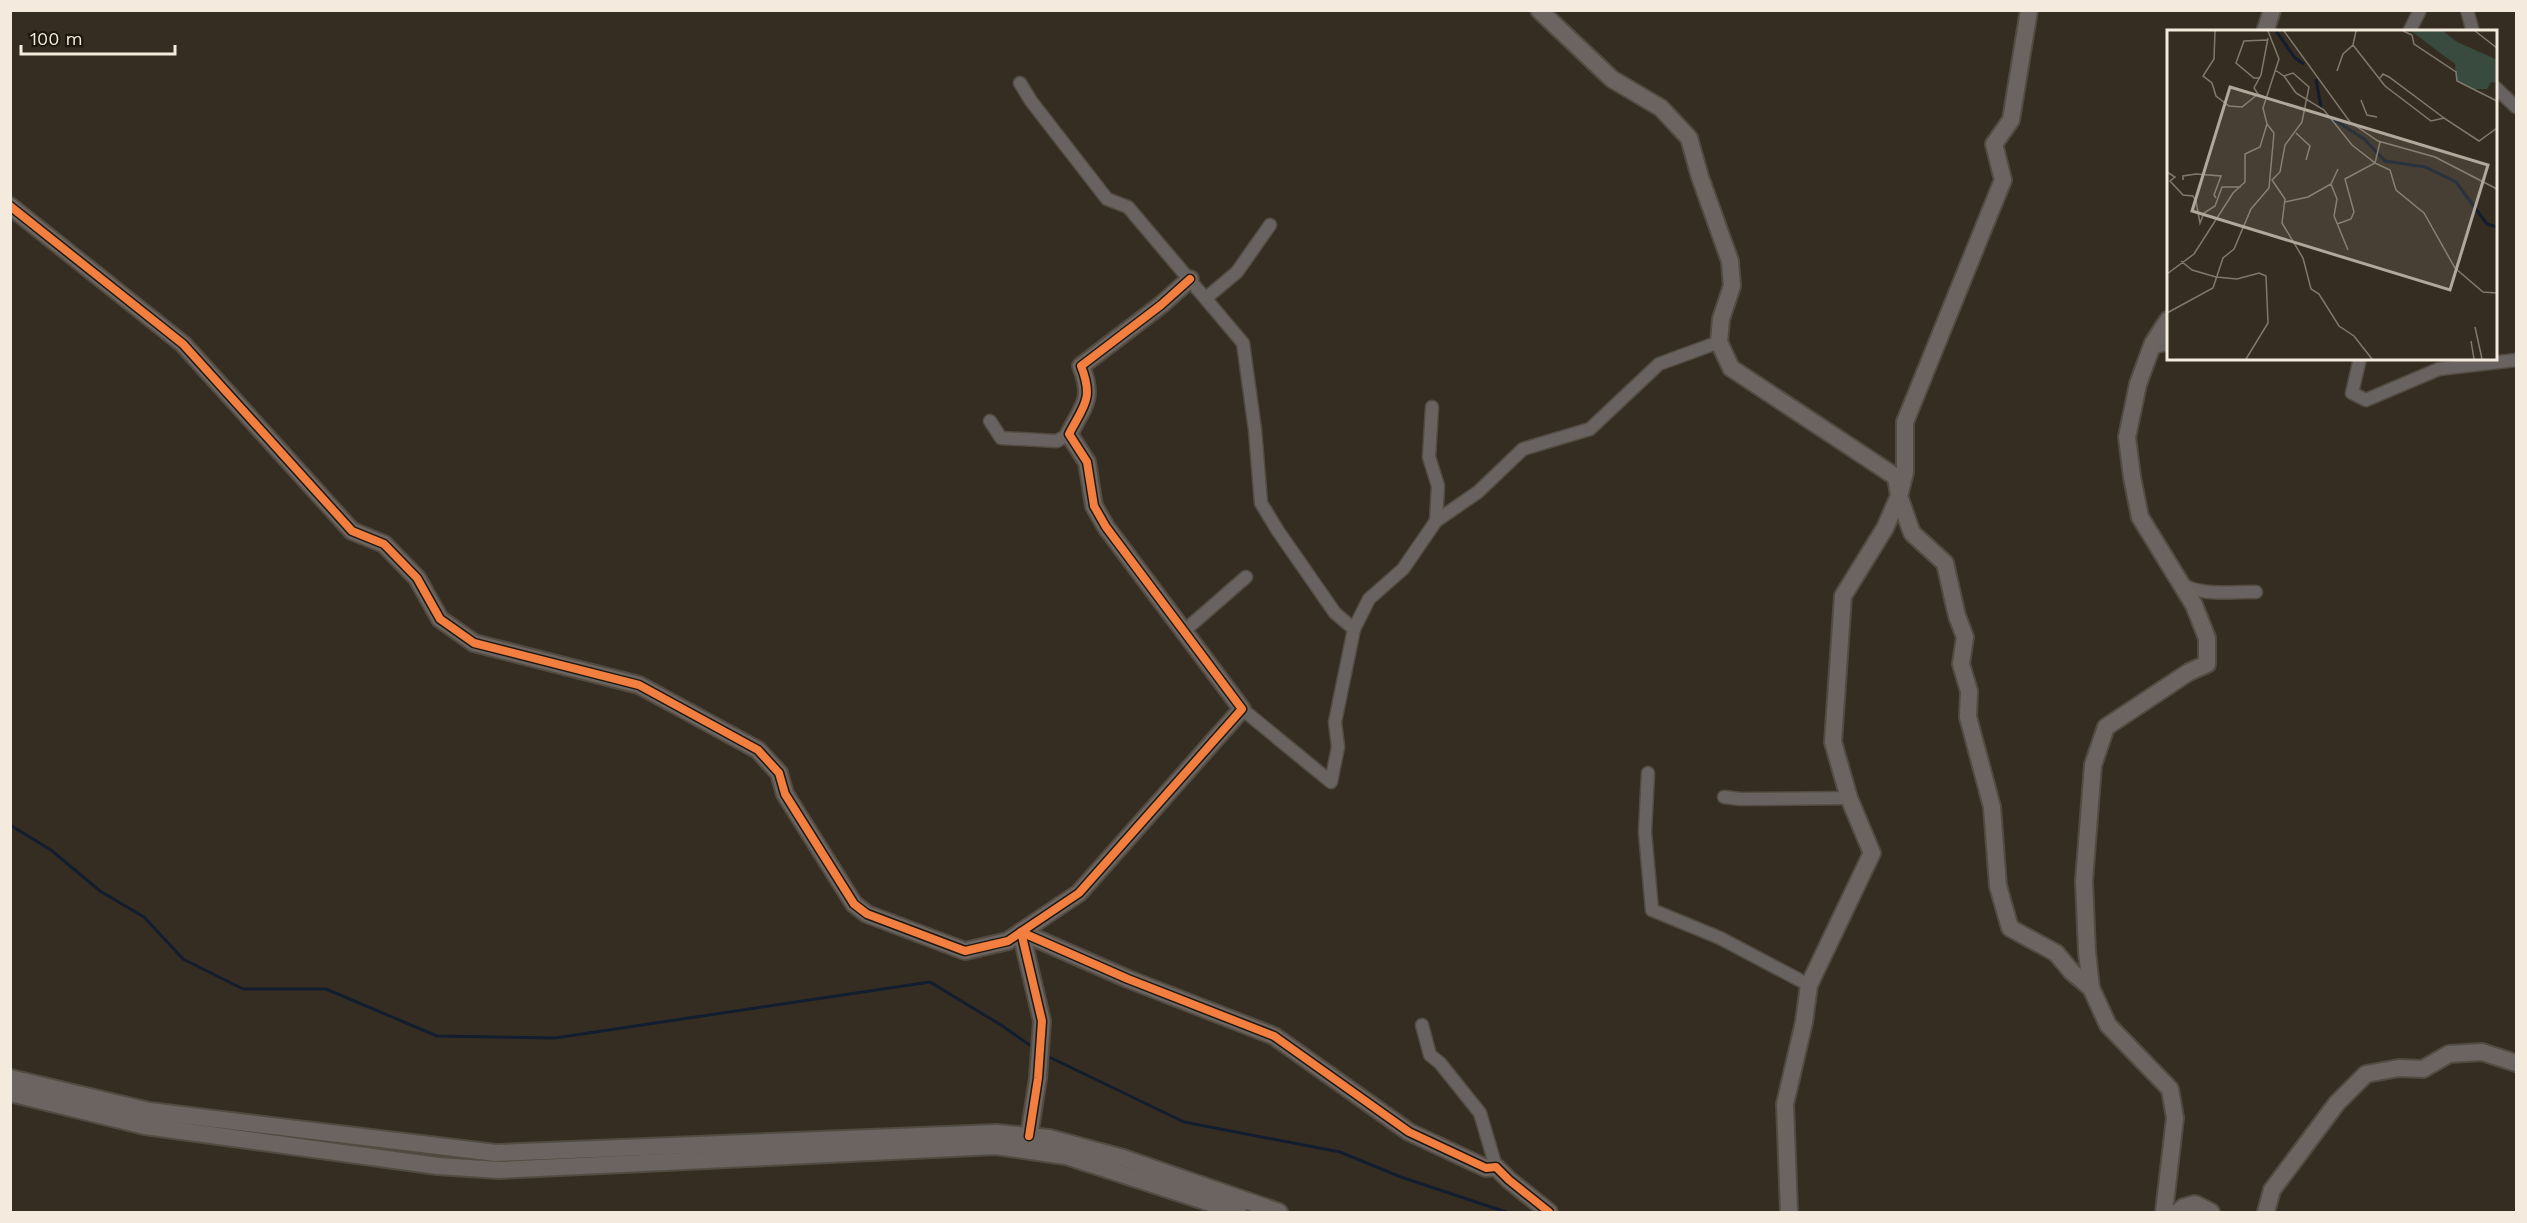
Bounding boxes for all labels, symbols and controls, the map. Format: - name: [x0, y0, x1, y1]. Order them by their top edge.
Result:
- scale bar: [21, 18, 176, 56]
- text: 100 m: [30, 28, 83, 49]
- inset map: [2167, 30, 2497, 360]

